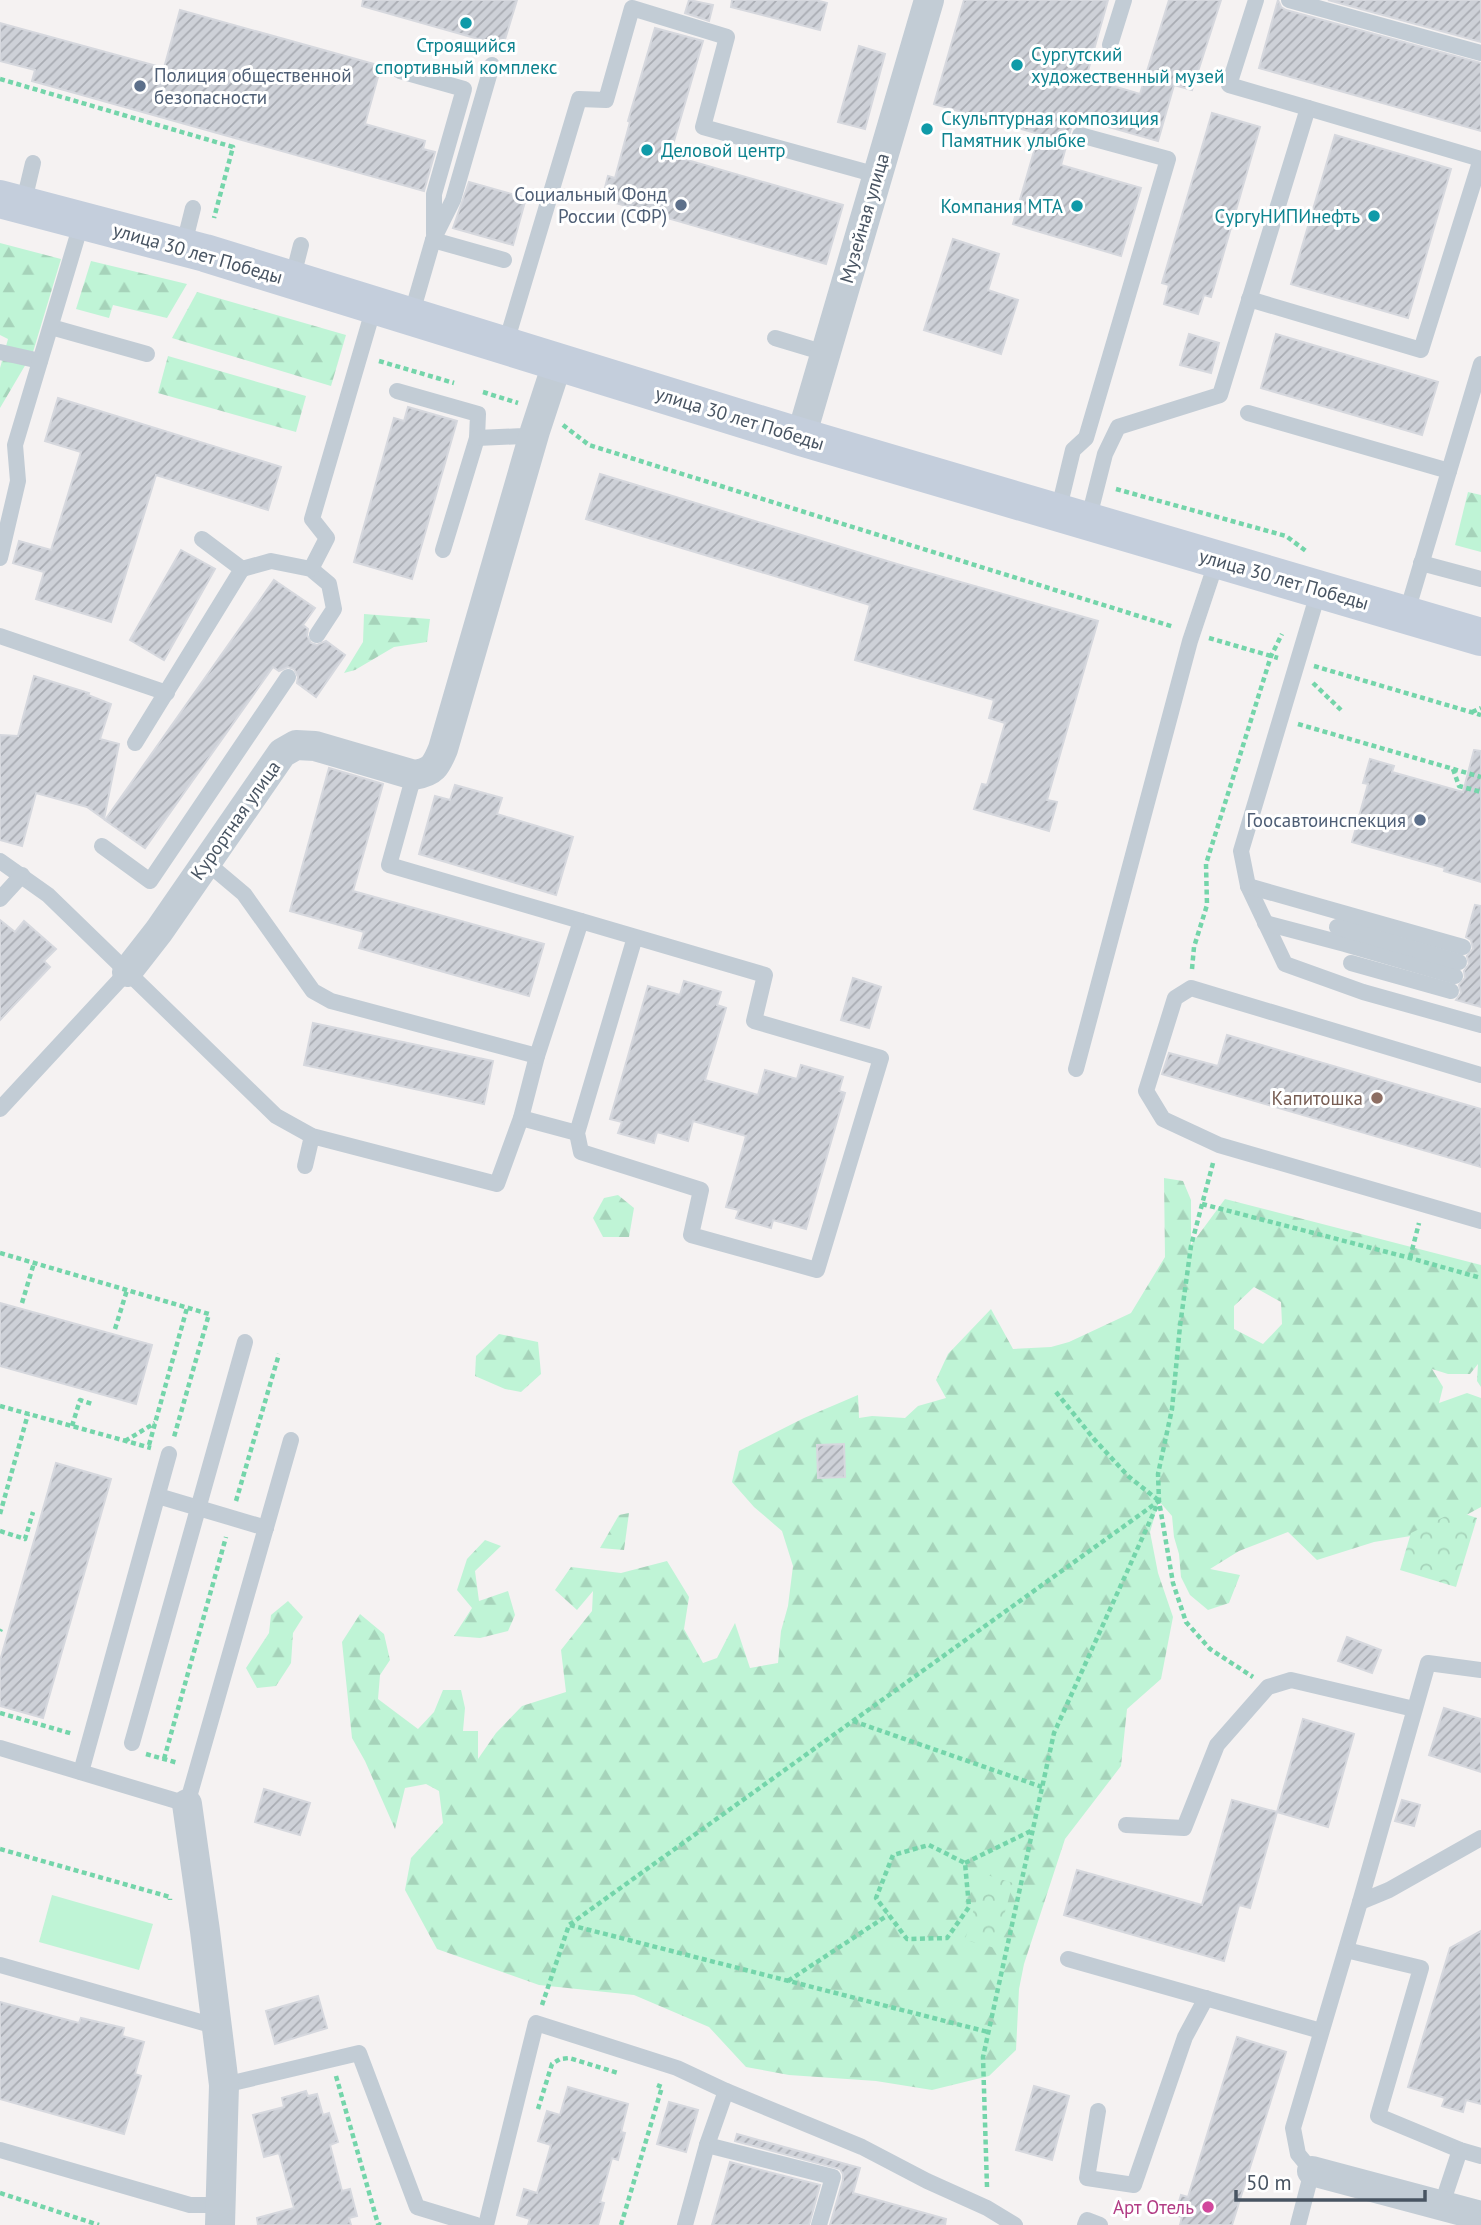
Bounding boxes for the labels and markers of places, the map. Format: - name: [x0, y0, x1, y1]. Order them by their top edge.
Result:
- marker: Строящийся спортивный комплекс: [458, 15, 474, 31]
- place label: Строящийся спортивный комплекс: [375, 33, 557, 79]
- place label: Сургутский художественный музей: [1031, 42, 1224, 88]
- marker: Сургутский художественный музей: [1009, 57, 1025, 73]
- place label: Полиция общественной безопасности: [154, 63, 352, 109]
- marker: Полиция общественной безопасности: [132, 78, 148, 94]
- place label: Скульптурная композиция Памятник улыбке: [941, 106, 1159, 152]
- marker: Скульптурная композиция Памятник улыбке: [919, 121, 935, 137]
- place label: Деловой центр: [661, 138, 786, 162]
- marker: Деловой центр: [639, 142, 655, 158]
- place label: Социальный Фонд России (СФР): [514, 182, 667, 228]
- place label: Компания MTA: [940, 194, 1063, 218]
- marker: Социальный Фонд России (СФР): [673, 197, 689, 213]
- marker: Компания MTA: [1069, 198, 1085, 214]
- place label: СургуНИПИнефть: [1214, 204, 1360, 228]
- marker: СургуНИПИнефть: [1366, 208, 1382, 224]
- place label: Гоосавтоинспекция: [1246, 808, 1406, 832]
- marker: Гоосавтоинспекция: [1412, 812, 1428, 828]
- place label: Капитошка: [1272, 1086, 1363, 1110]
- marker: Капитошка: [1369, 1090, 1385, 1106]
- place label: Арт Отель: [1113, 2195, 1194, 2219]
- marker: Арт Отель: [1200, 2199, 1216, 2215]

